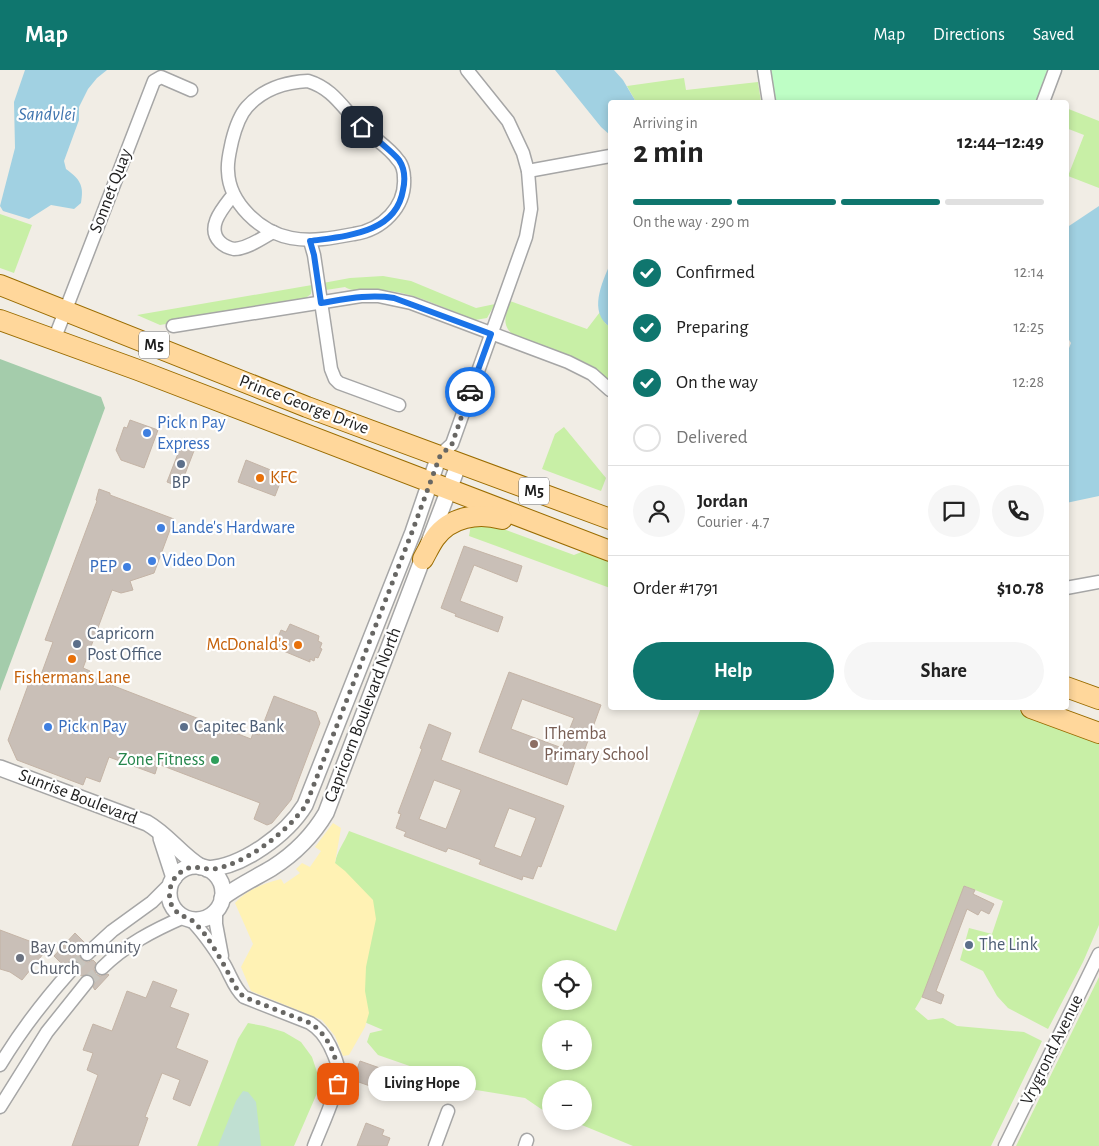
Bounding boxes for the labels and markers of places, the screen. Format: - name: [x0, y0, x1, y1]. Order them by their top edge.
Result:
- pin: [341, 106, 383, 148]
- place label: Pick n Pay Express: [157, 414, 226, 453]
- marker: Pick n Pay Express: [141, 427, 153, 439]
- marker: BP: [175, 458, 187, 470]
- place label: KFC: [270, 469, 297, 487]
- marker: KFC: [254, 472, 266, 484]
- place label: BP: [171, 474, 191, 492]
- place label: Lande's Hardware: [171, 519, 295, 537]
- marker: Lande's Hardware: [155, 522, 167, 534]
- place label: Video Don: [162, 552, 236, 570]
- marker: Video Don: [146, 555, 158, 567]
- place label: PEP: [90, 558, 117, 576]
- marker: PEP: [121, 561, 133, 573]
- place label: Capricorn Post Office: [87, 625, 162, 664]
- place label: McDonald's: [206, 636, 288, 654]
- marker: Capricorn Post Office: [71, 638, 83, 650]
- marker: McDonald's: [292, 639, 304, 651]
- marker: Fishermans Lane: [66, 653, 78, 665]
- place label: Fishermans Lane: [14, 669, 130, 687]
- place label: Pick n Pay: [58, 718, 127, 736]
- place label: Capitec Bank: [194, 718, 285, 736]
- marker: Pick n Pay: [42, 721, 54, 733]
- marker: Capitec Bank: [178, 721, 190, 733]
- place label: IThemba Primary School: [544, 725, 649, 764]
- marker: IThemba Primary School: [528, 738, 540, 750]
- place label: Zone Fitness: [118, 751, 205, 769]
- marker: Zone Fitness: [209, 754, 221, 766]
- place label: The Link: [979, 936, 1038, 954]
- place label: Bay Community Church: [30, 939, 141, 978]
- marker: The Link: [963, 939, 975, 951]
- marker: Bay Community Church: [14, 952, 26, 964]
- pin: [317, 1063, 359, 1105]
- callout: Living Hope: [368, 1066, 476, 1102]

